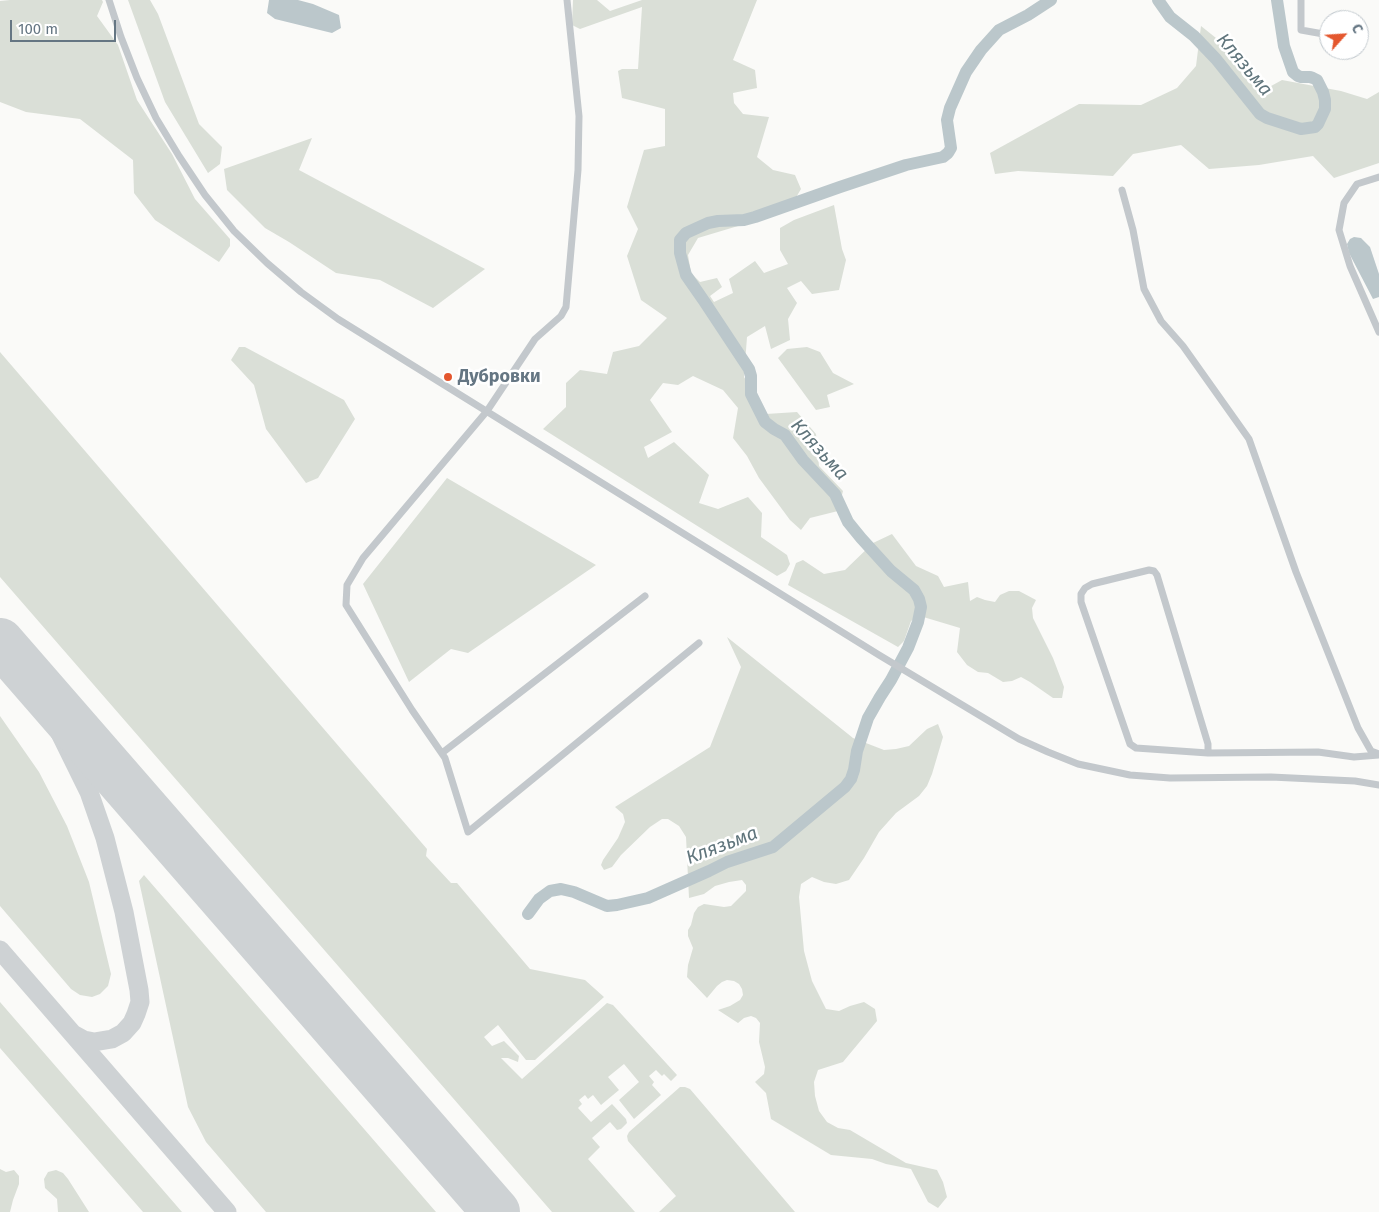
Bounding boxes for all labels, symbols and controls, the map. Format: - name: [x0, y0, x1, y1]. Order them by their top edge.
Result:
- scale bar: [12, 10, 119, 42]
- north arrow: [1319, 10, 1369, 60]
- text: 100 m: [18, 20, 58, 38]
- text: С: [1348, 21, 1366, 36]
- water label: Клязьма: [1211, 29, 1277, 101]
- place label: Дубровки: [458, 366, 541, 388]
- marker: Дубровки: [442, 371, 454, 383]
- water label: Клязьма: [785, 415, 853, 485]
- water label: Клязьма: [683, 822, 761, 870]

